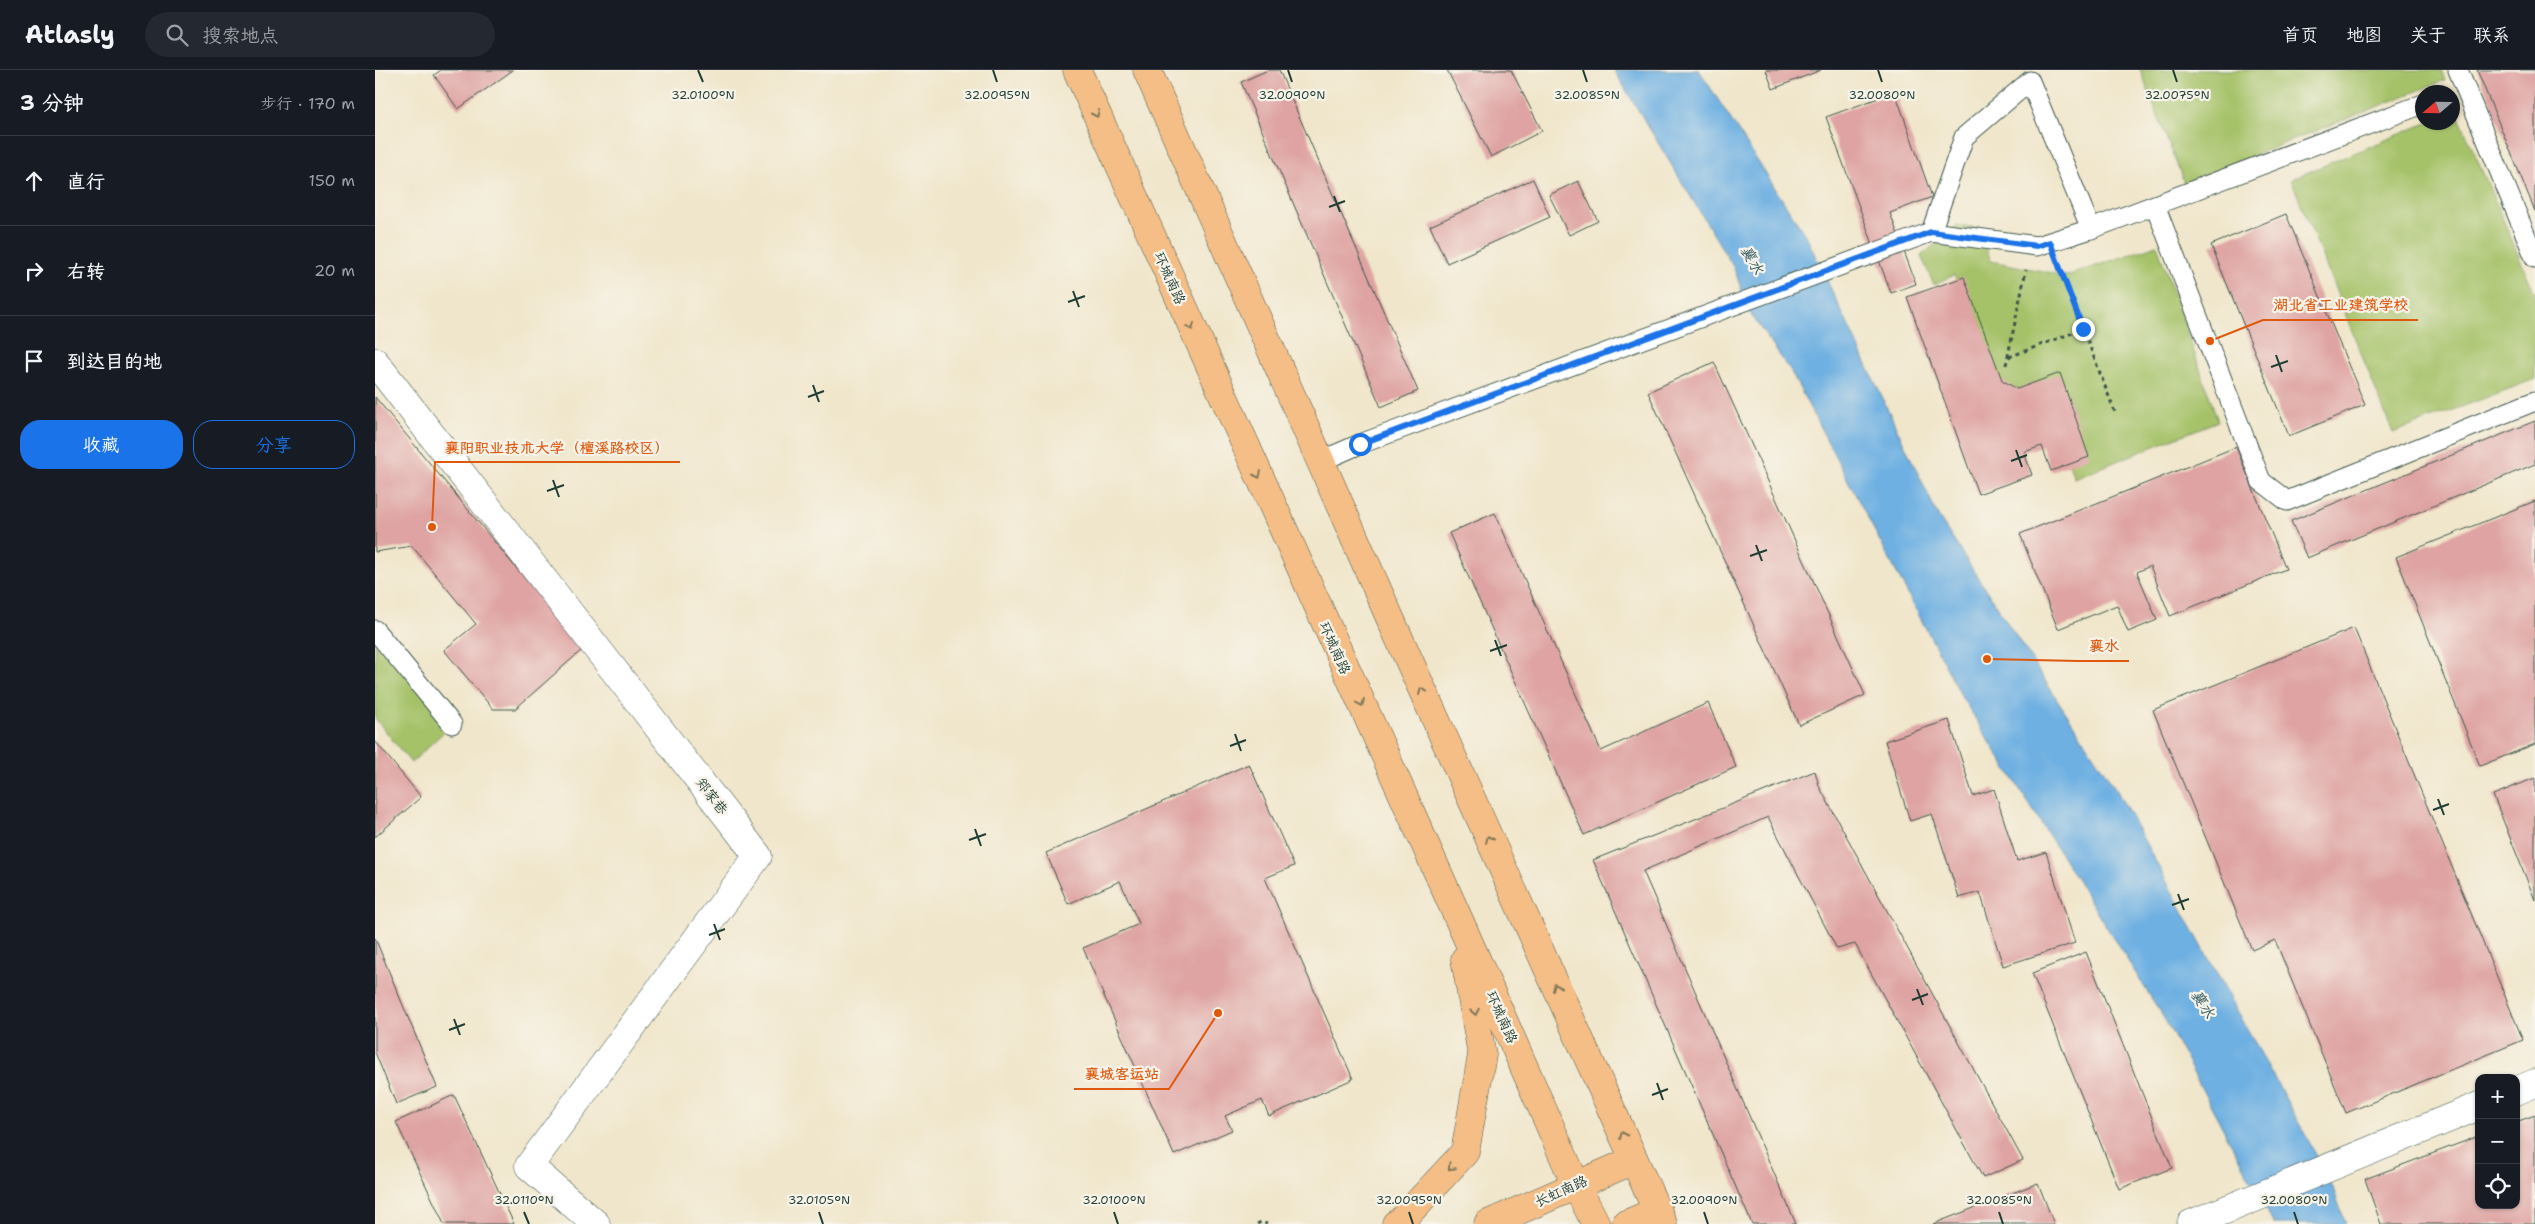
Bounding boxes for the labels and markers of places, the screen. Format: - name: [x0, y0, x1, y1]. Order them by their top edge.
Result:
- callout: 湖北省工业建筑学校: [2263, 290, 2418, 320]
- callout: 襄阳职业技术大学（檀溪路校区）: [435, 432, 680, 462]
- callout: 襄水: [2079, 631, 2129, 661]
- callout: 襄城客运站: [1074, 1059, 1169, 1089]

